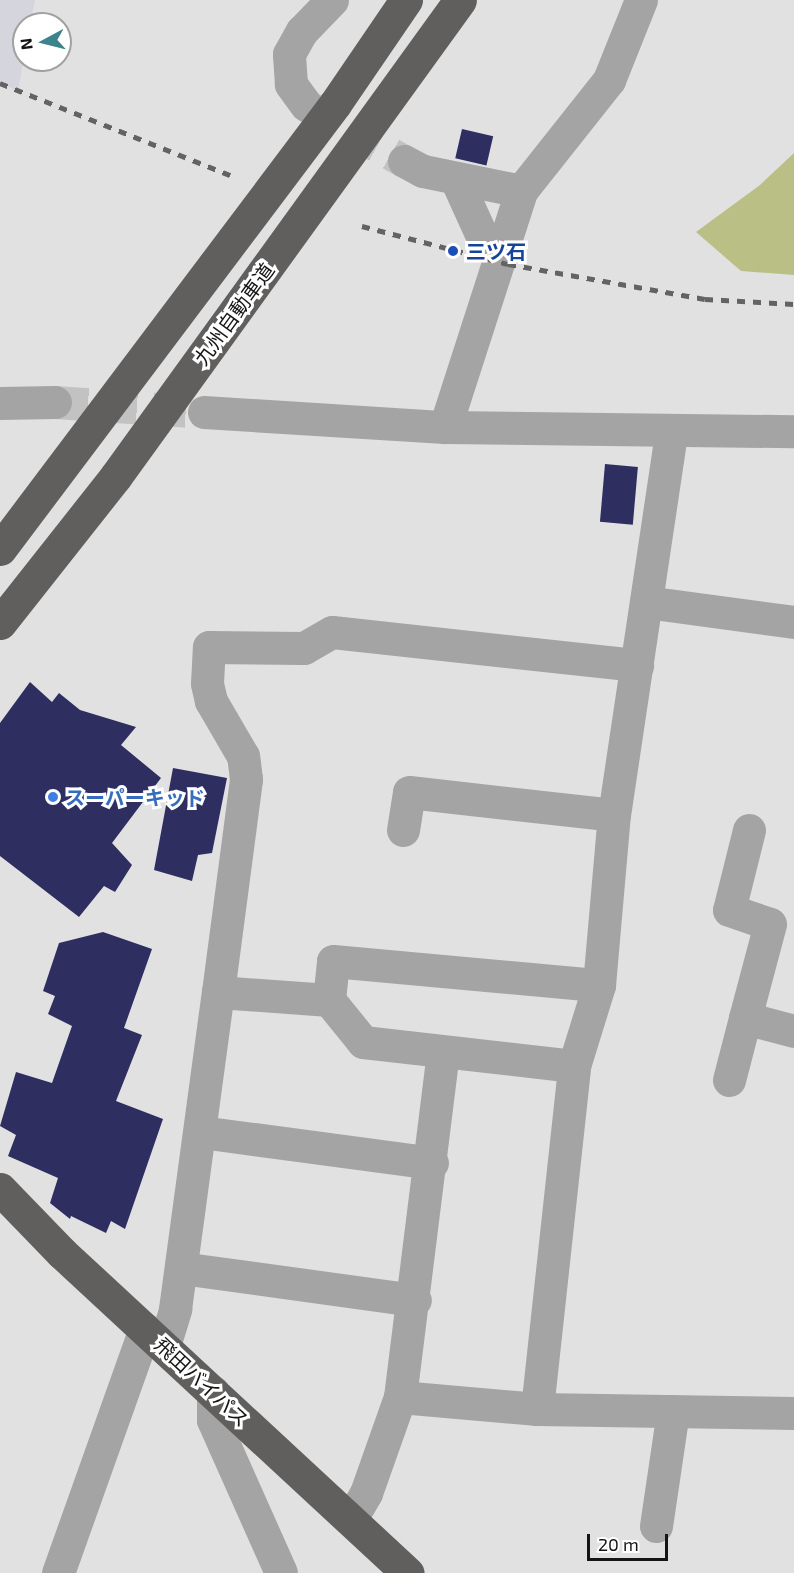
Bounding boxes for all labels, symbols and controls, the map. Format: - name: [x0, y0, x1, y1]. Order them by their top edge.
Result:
- north arrow: [12, 12, 72, 72]
- text: N: [15, 37, 36, 51]
- place label: 三ツ石: [466, 239, 526, 263]
- marker: 三ツ石: [444, 242, 462, 260]
- street label: 九州自動車道: [189, 258, 279, 370]
- place label: スーパーキッド: [65, 785, 205, 809]
- marker: スーパーキッド: [46, 790, 60, 804]
- street label: 飛田バイパス: [150, 1332, 254, 1432]
- scale bar: [590, 1522, 671, 1560]
- text: 20 m: [598, 1533, 639, 1555]

